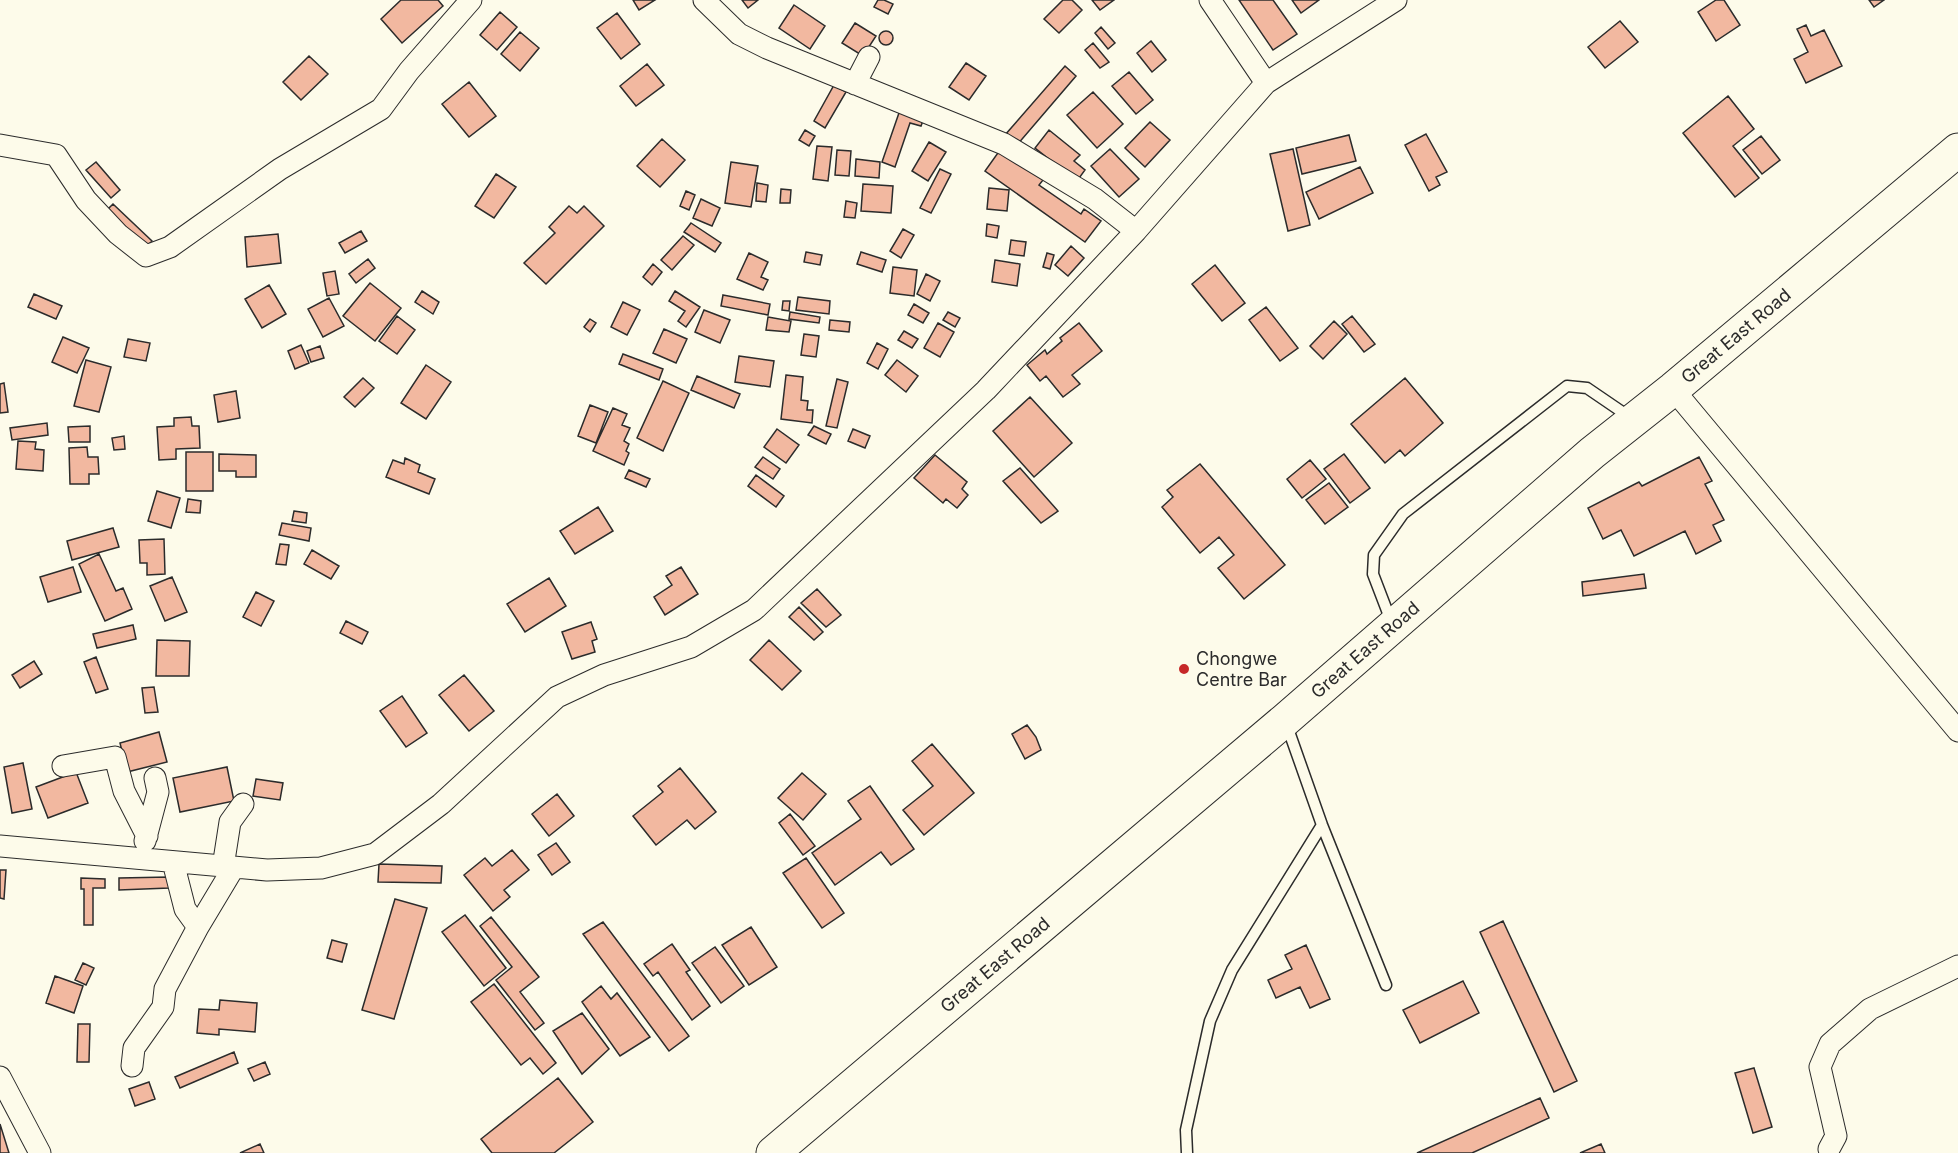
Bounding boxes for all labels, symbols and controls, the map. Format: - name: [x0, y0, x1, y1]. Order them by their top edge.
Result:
- street label: Great East Road: [1677, 284, 1795, 388]
- street label: Great East Road: [1307, 597, 1423, 702]
- place label: Chongwe Centre Bar: [1196, 648, 1287, 690]
- marker: Chongwe Centre Bar: [1177, 662, 1191, 676]
- street label: Great East Road: [936, 913, 1054, 1017]

